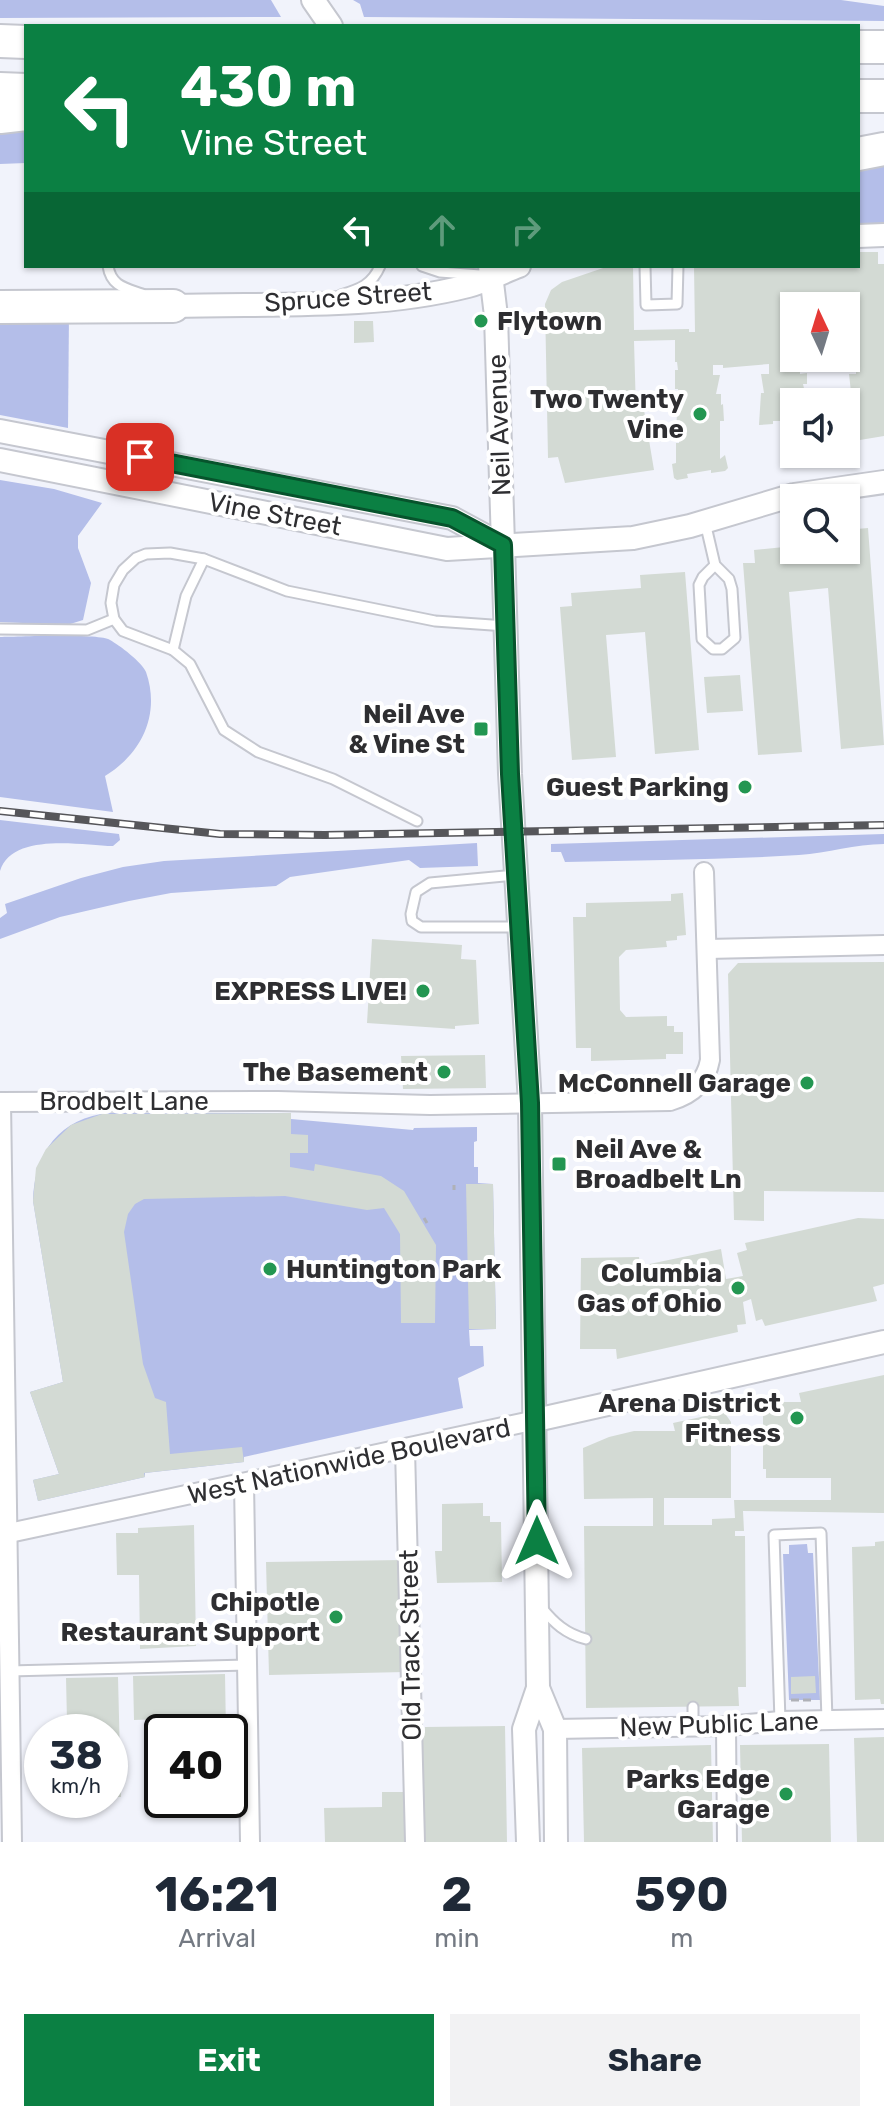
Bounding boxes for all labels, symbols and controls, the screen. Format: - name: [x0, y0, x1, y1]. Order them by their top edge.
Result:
- text: 430 m: [180, 54, 356, 120]
- icon: left: [48, 56, 152, 160]
- text: Vine Street: [180, 121, 367, 164]
- icon: left: [336, 208, 380, 252]
- icon: ahead: [420, 208, 464, 252]
- icon: right: [504, 208, 548, 252]
- street label: Spruce Street: [263, 276, 433, 319]
- north arrow: [780, 292, 860, 372]
- map controls: [780, 292, 860, 564]
- place label: Flytown: [497, 306, 602, 337]
- marker: Flytown: [472, 312, 490, 330]
- street label: Neil Avenue: [482, 353, 517, 496]
- place label: Two Twenty Vine: [530, 384, 684, 445]
- button: sound: [780, 388, 860, 468]
- marker: Two Twenty Vine: [691, 405, 709, 423]
- pin: [106, 423, 174, 491]
- icon: arrive: [118, 435, 162, 479]
- button: search: [780, 484, 860, 564]
- street label: Vine Street: [206, 486, 344, 543]
- place label: Neil Ave & Vine St: [349, 699, 465, 760]
- marker: Neil Ave & Vine St: [472, 720, 490, 738]
- place label: Guest Parking: [546, 772, 729, 803]
- marker: Guest Parking: [736, 778, 754, 796]
- place label: EXPRESS LIVE!: [214, 976, 407, 1007]
- marker: EXPRESS LIVE!: [414, 982, 432, 1000]
- place label: The Basement: [243, 1057, 428, 1088]
- marker: The Basement: [435, 1063, 453, 1081]
- place label: McConnell Garage: [558, 1068, 791, 1099]
- marker: McConnell Garage: [798, 1074, 816, 1092]
- street label: Brodbelt Lane: [39, 1086, 209, 1117]
- place label: Neil Ave & Broadbelt Ln: [575, 1134, 742, 1195]
- marker: Neil Ave & Broadbelt Ln: [550, 1155, 568, 1173]
- place label: Huntington Park: [286, 1254, 502, 1285]
- place label: Columbia Gas of Ohio: [577, 1258, 722, 1319]
- marker: Huntington Park: [261, 1260, 279, 1278]
- marker: Columbia Gas of Ohio: [729, 1279, 747, 1297]
- place label: Arena District Fitness: [598, 1388, 781, 1449]
- marker: Arena District Fitness: [788, 1409, 806, 1427]
- street label: West Nationwide Boulevard: [185, 1412, 513, 1511]
- position arrow: [495, 1499, 579, 1583]
- street label: Old Track Street: [393, 1549, 428, 1741]
- place label: Chipotle Restaurant Support: [61, 1587, 320, 1648]
- marker: Chipotle Restaurant Support: [327, 1608, 345, 1626]
- street label: New Public Lane: [619, 1706, 819, 1743]
- speed limit sign: 40: [144, 1714, 248, 1818]
- text: 38: [49, 1732, 103, 1779]
- place label: Parks Edge Garage: [626, 1764, 770, 1825]
- text: km/h: [51, 1774, 101, 1798]
- marker: Parks Edge Garage: [777, 1785, 795, 1803]
- text: 16:21: [155, 1866, 279, 1923]
- text: 2: [441, 1866, 472, 1923]
- text: 590: [635, 1866, 729, 1923]
- text: Arrival: [178, 1923, 256, 1954]
- text: min: [434, 1923, 479, 1954]
- text: m: [670, 1923, 693, 1954]
- button: Exit: [24, 2014, 434, 2106]
- button: Share: [450, 2014, 860, 2106]

